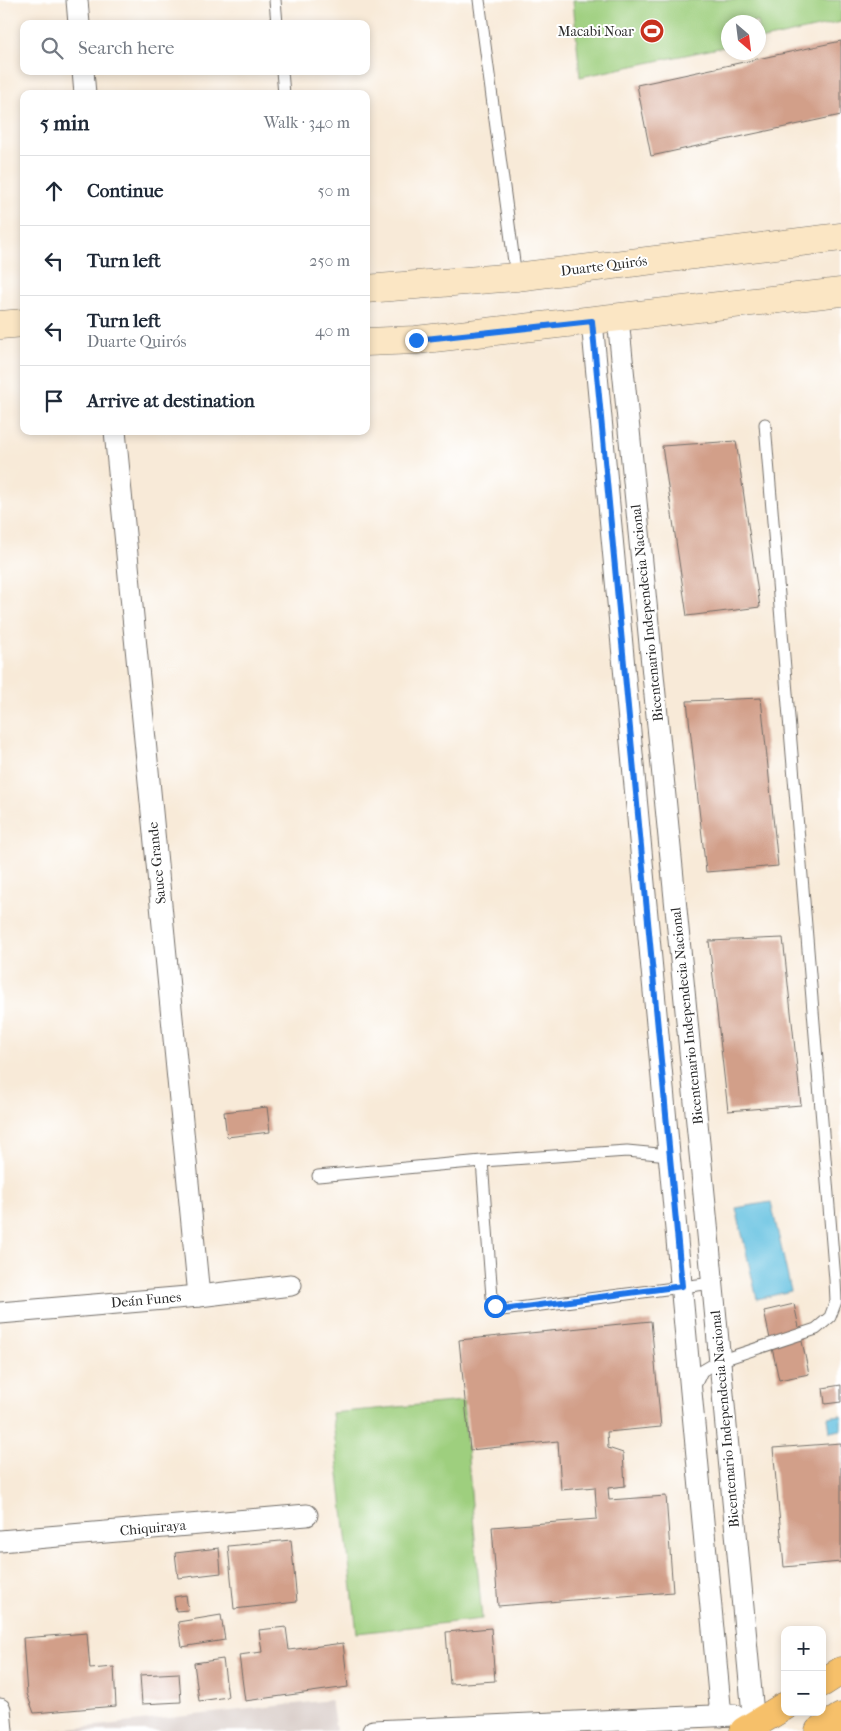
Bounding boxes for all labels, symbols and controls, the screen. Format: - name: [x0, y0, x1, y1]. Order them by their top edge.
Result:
- north arrow: [721, 15, 766, 60]
- sports icon: Macabi Noar: [639, 18, 665, 44]
- search box: [20, 20, 370, 75]
- place label: Macabi Noar: [558, 23, 634, 40]
- icon: search: [38, 34, 66, 62]
- text: Search here: [78, 37, 174, 59]
- text: 5 min: [40, 111, 89, 135]
- text: Walk · 340 m: [264, 113, 350, 132]
- icon: ahead: [40, 177, 68, 205]
- text: Continue: [87, 180, 163, 202]
- text: 50 m: [318, 181, 350, 200]
- icon: left: [40, 247, 68, 275]
- text: Turn left: [87, 250, 161, 272]
- text: 250 m: [309, 251, 350, 270]
- street label: Duarte Quirós: [560, 252, 648, 280]
- text: Turn left: [87, 310, 161, 332]
- icon: left: [40, 317, 68, 345]
- text: 40 m: [315, 321, 350, 340]
- route end: [405, 329, 428, 352]
- text: Duarte Quirós: [87, 332, 186, 351]
- icon: arrive: [40, 387, 68, 415]
- text: Arrive at destination: [87, 390, 255, 412]
- street label: Bicentenario Independecia Nacional: [627, 503, 667, 722]
- street label: Sauce Grande: [144, 821, 170, 905]
- street label: Bicentenario Independecia Nacional: [667, 906, 707, 1125]
- street label: Deán Funes: [110, 1288, 182, 1312]
- route start: [484, 1295, 507, 1318]
- street label: Bicentenario Independecia Nacional: [707, 1309, 743, 1528]
- street label: Chiquiraya: [119, 1517, 187, 1539]
- map controls: [781, 1626, 826, 1716]
- button: +: [781, 1626, 826, 1671]
- button: −: [781, 1671, 826, 1716]

